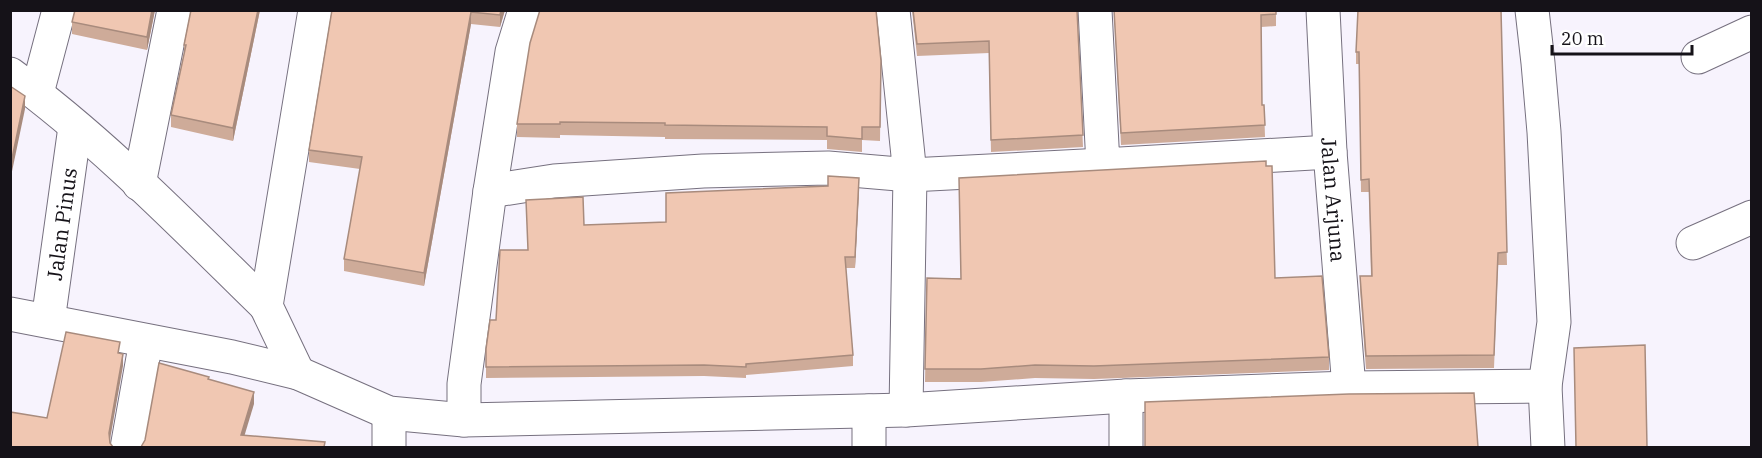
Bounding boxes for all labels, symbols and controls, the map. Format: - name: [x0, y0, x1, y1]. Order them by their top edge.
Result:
- scale bar: [1552, 18, 1692, 56]
- text: 20 m: [1561, 27, 1604, 50]
- street label: Jalan Arjuna: [1315, 137, 1353, 263]
- street label: Jalan Pinus: [40, 166, 83, 282]

